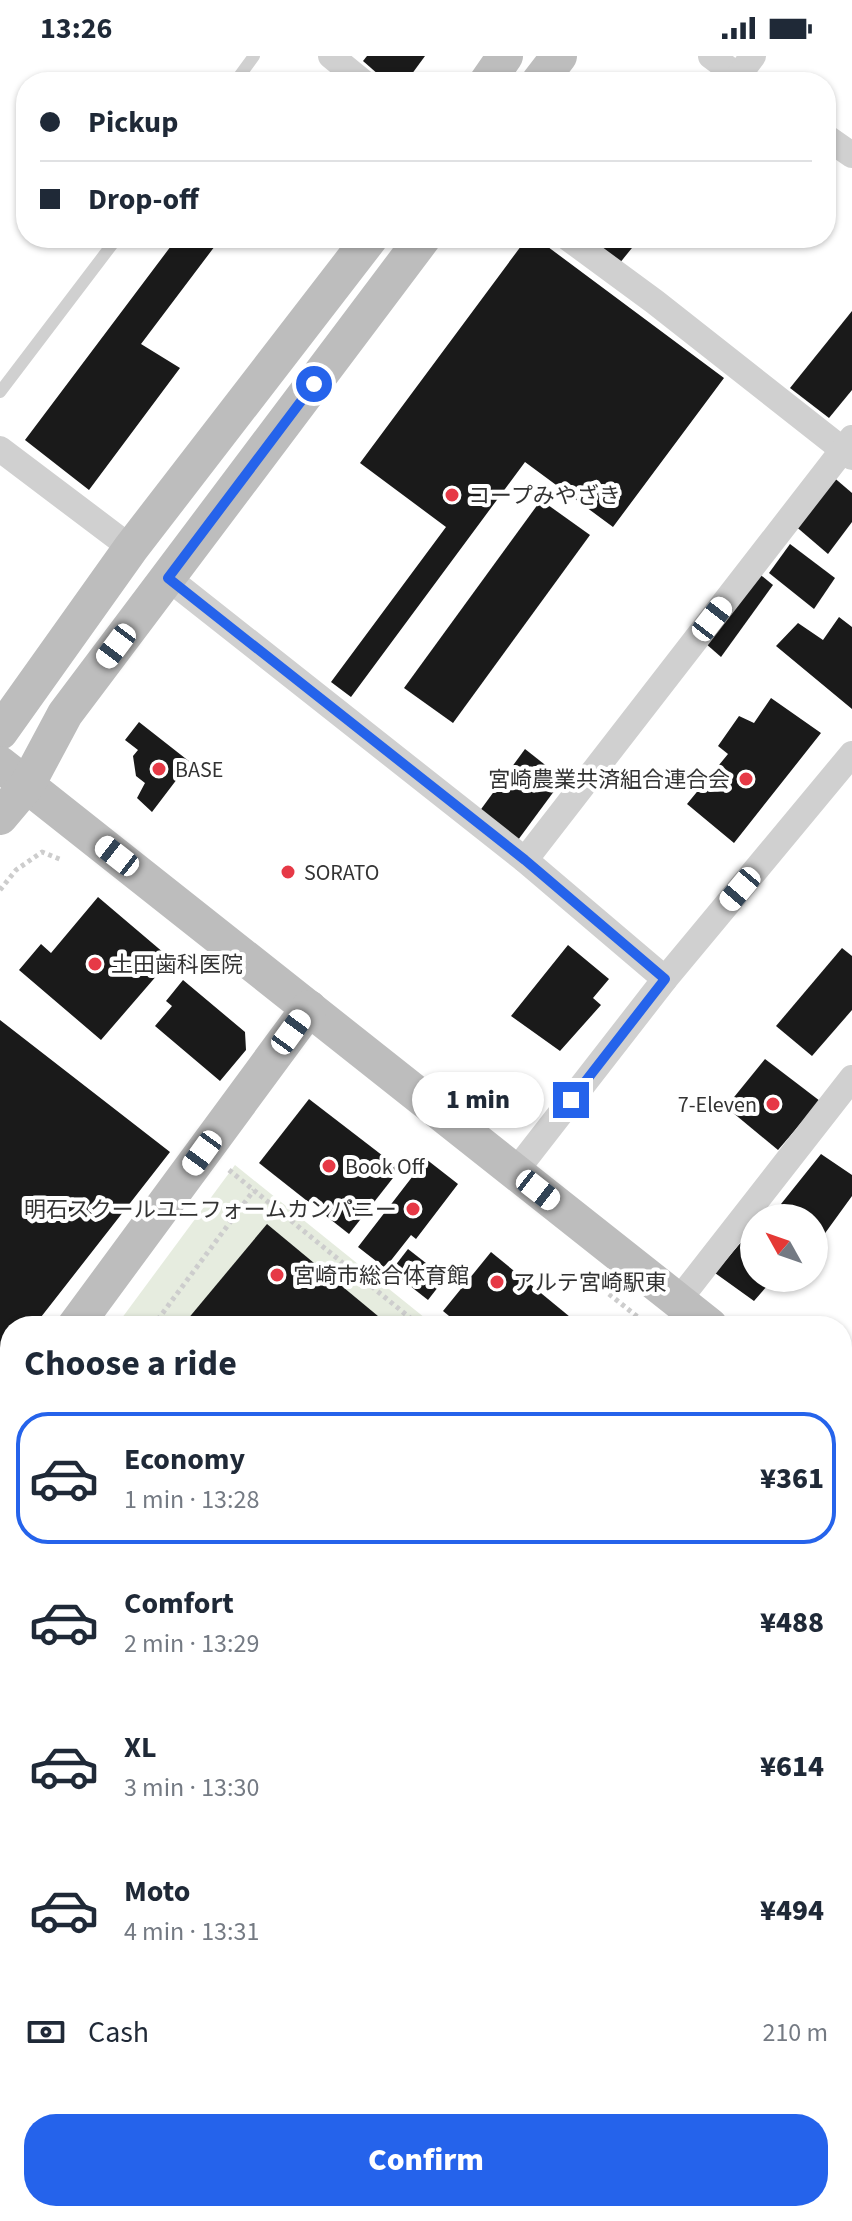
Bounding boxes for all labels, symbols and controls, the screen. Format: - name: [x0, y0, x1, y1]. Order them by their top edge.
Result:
- text: 13:26: [40, 7, 112, 50]
- text: Pickup: [88, 101, 178, 144]
- text: Drop-off: [88, 178, 199, 221]
- route start: [296, 366, 332, 402]
- place label: コープみやざき: [468, 480, 621, 512]
- marker: コープみやざき: [443, 486, 461, 504]
- car: [688, 593, 736, 645]
- car: [92, 620, 140, 672]
- place label: BASE: [175, 754, 223, 786]
- marker: BASE: [150, 760, 168, 778]
- place label: 宮崎農業共済組合連合会: [488, 764, 730, 796]
- marker: 宮崎農業共済組合連合会: [737, 770, 755, 788]
- car: [91, 832, 143, 880]
- place label: SORATO: [304, 857, 379, 889]
- marker: SORATO: [279, 863, 297, 881]
- car: [715, 863, 765, 915]
- place label: 土田歯科医院: [111, 949, 243, 981]
- marker: 土田歯科医院: [86, 955, 104, 973]
- car: [267, 1006, 315, 1058]
- callout: 1 min: [411, 1072, 543, 1128]
- text: 1 min: [446, 1081, 510, 1118]
- route end: [553, 1082, 589, 1118]
- place label: 7-Eleven: [678, 1089, 757, 1121]
- marker: 7-Eleven: [764, 1095, 782, 1113]
- car: [178, 1127, 226, 1179]
- place label: Book Off: [345, 1151, 426, 1183]
- marker: Book Off: [320, 1157, 338, 1175]
- car: [512, 1166, 564, 1214]
- place label: 明石スクールユニフォームカンパニー: [24, 1194, 397, 1226]
- marker: 明石スクールユニフォームカンパニー: [404, 1200, 422, 1218]
- north arrow: [740, 1204, 828, 1292]
- map controls: [740, 1204, 828, 1292]
- place label: 宮崎市総合体育館: [293, 1260, 469, 1292]
- marker: 宮崎市総合体育館: [268, 1266, 286, 1284]
- place label: アルテ宮崎駅東: [513, 1267, 667, 1299]
- marker: アルテ宮崎駅東: [488, 1273, 506, 1291]
- text: Choose a ride: [24, 1338, 237, 1389]
- text: Economy: [124, 1438, 245, 1481]
- icon: car: [28, 1442, 100, 1514]
- text: ¥361: [760, 1457, 824, 1500]
- text: 1 min · 13:28: [124, 1481, 259, 1518]
- text: Comfort: [124, 1582, 234, 1625]
- icon: car: [28, 1586, 100, 1658]
- text: ¥488: [760, 1601, 824, 1644]
- text: 2 min · 13:29: [124, 1625, 259, 1662]
- text: XL: [124, 1726, 157, 1769]
- icon: car: [28, 1730, 100, 1802]
- text: ¥614: [760, 1745, 824, 1788]
- text: 3 min · 13:30: [124, 1769, 259, 1806]
- text: Moto: [124, 1870, 190, 1913]
- icon: car: [28, 1874, 100, 1946]
- text: ¥494: [760, 1889, 824, 1932]
- text: 4 min · 13:31: [124, 1913, 259, 1950]
- icon: cash: [24, 2010, 68, 2054]
- text: Cash: [88, 2011, 149, 2054]
- text: 210 m: [762, 2014, 828, 2051]
- button: Confirm: [24, 2114, 828, 2206]

